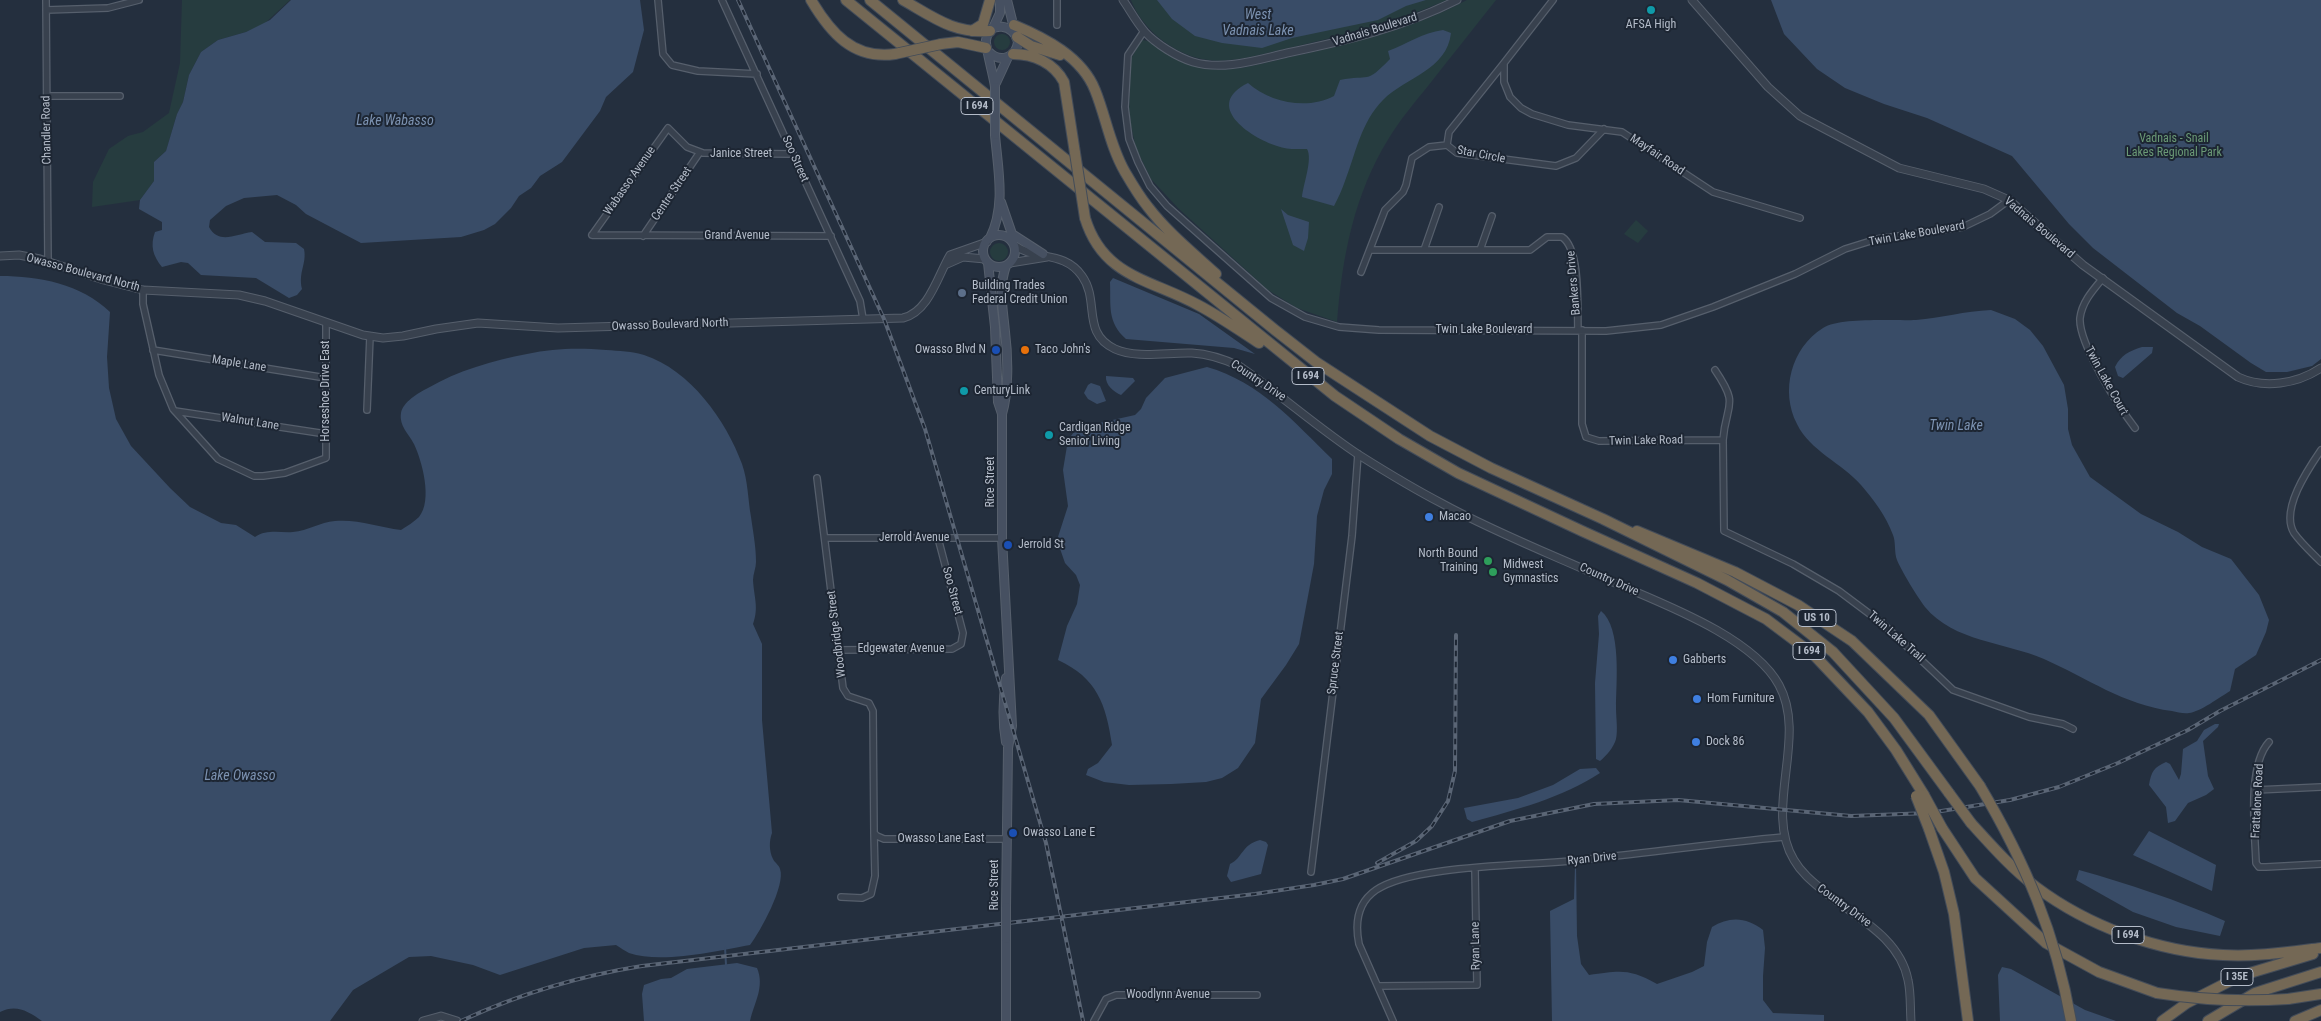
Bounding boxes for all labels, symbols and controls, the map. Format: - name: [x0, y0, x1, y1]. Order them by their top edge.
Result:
- marker: AFSA High: [1645, 4, 1657, 16]
- water label: West Vadnais Lake: [1222, 7, 1294, 40]
- street label: Vadnais Boulevard: [1331, 10, 1419, 50]
- place label: AFSA High: [1626, 18, 1676, 32]
- street label: Chandler Road: [39, 95, 55, 165]
- road number: I 694: [961, 98, 993, 114]
- water label: Lake Wabasso: [356, 113, 434, 129]
- street label: Mayfair Road: [1627, 132, 1687, 178]
- park label: Vadnais - Snail Lakes Regional Park: [2126, 132, 2222, 160]
- street label: Soo Street: [778, 134, 812, 184]
- street label: Star Circle: [1456, 143, 1506, 167]
- street label: Wabasso Avenue: [601, 144, 659, 218]
- street label: Janice Street: [710, 147, 772, 161]
- street label: Centre Street: [649, 164, 695, 224]
- street label: Vadnais Boulevard: [2001, 194, 2077, 262]
- street label: Twin Lake Boulevard: [1868, 218, 1966, 250]
- street label: Grand Avenue: [704, 229, 770, 243]
- street label: Bankers Drive: [1564, 250, 1584, 316]
- street label: Owasso Boulevard North: [25, 251, 141, 295]
- place label: Building Trades Federal Credit Union: [972, 279, 1068, 307]
- marker: Building Trades Federal Credit Union: [956, 287, 968, 299]
- street label: Owasso Boulevard North: [611, 316, 729, 334]
- street label: Twin Lake Boulevard: [1435, 323, 1533, 337]
- street label: Horseshoe Drive East: [319, 340, 333, 442]
- place label: Owasso Blvd N: [915, 343, 986, 357]
- place label: Taco John's: [1035, 343, 1091, 357]
- marker: Owasso Blvd N: [990, 344, 1002, 356]
- marker: Taco John's: [1019, 344, 1031, 356]
- street label: Twin Lake Court: [2081, 344, 2131, 418]
- street label: Maple Lane: [211, 353, 267, 375]
- street label: Country Drive: [1228, 357, 1288, 405]
- road number: I 694: [1292, 368, 1324, 384]
- place label: CenturyLink: [974, 384, 1030, 398]
- marker: CenturyLink: [958, 385, 970, 397]
- street label: Walnut Lane: [220, 410, 280, 434]
- water label: Twin Lake: [1929, 418, 1983, 434]
- place label: Cardigan Ridge Senior Living: [1059, 421, 1131, 449]
- marker: Cardigan Ridge Senior Living: [1043, 429, 1055, 441]
- street label: Twin Lake Road: [1609, 433, 1683, 449]
- street label: Rice Street: [984, 456, 998, 508]
- place label: Macao: [1439, 510, 1471, 524]
- marker: Macao: [1423, 511, 1435, 523]
- street label: Jerrold Avenue: [879, 531, 949, 545]
- place label: Jerrold St: [1018, 538, 1064, 552]
- marker: Jerrold St: [1002, 539, 1014, 551]
- place label: North Bound Training: [1418, 547, 1478, 575]
- marker: North Bound Training: [1482, 555, 1494, 567]
- place label: Midwest Gymnastics: [1503, 558, 1558, 586]
- street label: Country Drive: [1577, 561, 1641, 599]
- street label: Soo Street: [939, 565, 965, 617]
- marker: Midwest Gymnastics: [1487, 566, 1499, 578]
- street label: Woodbridge Street: [825, 590, 849, 678]
- street label: Twin Lake Trail: [1865, 608, 1927, 666]
- road number: US 10: [1798, 610, 1836, 626]
- street label: Spruce Street: [1325, 631, 1347, 695]
- street label: Edgewater Avenue: [857, 642, 945, 656]
- road number: I 694: [1793, 642, 1825, 659]
- place label: Gabberts: [1683, 653, 1726, 667]
- marker: Gabberts: [1667, 654, 1679, 666]
- place label: Hom Furniture: [1707, 692, 1774, 706]
- marker: Hom Furniture: [1691, 693, 1703, 705]
- place label: Dock 86: [1706, 735, 1744, 749]
- marker: Dock 86: [1690, 736, 1702, 748]
- street label: Frattalone Road: [2249, 763, 2267, 839]
- water label: Lake Owasso: [204, 768, 276, 784]
- place label: Owasso Lane E: [1023, 826, 1095, 840]
- marker: Owasso Lane E: [1007, 827, 1019, 839]
- street label: Owasso Lane East: [898, 832, 984, 846]
- street label: Ryan Drive: [1567, 849, 1617, 869]
- street label: Rice Street: [988, 859, 1002, 911]
- street label: Country Drive: [1814, 882, 1874, 930]
- street label: Ryan Lane: [1468, 922, 1484, 970]
- road number: I 694: [2112, 926, 2144, 944]
- road number: I 35E: [2221, 969, 2253, 986]
- street label: Woodlynn Avenue: [1126, 988, 1210, 1002]

